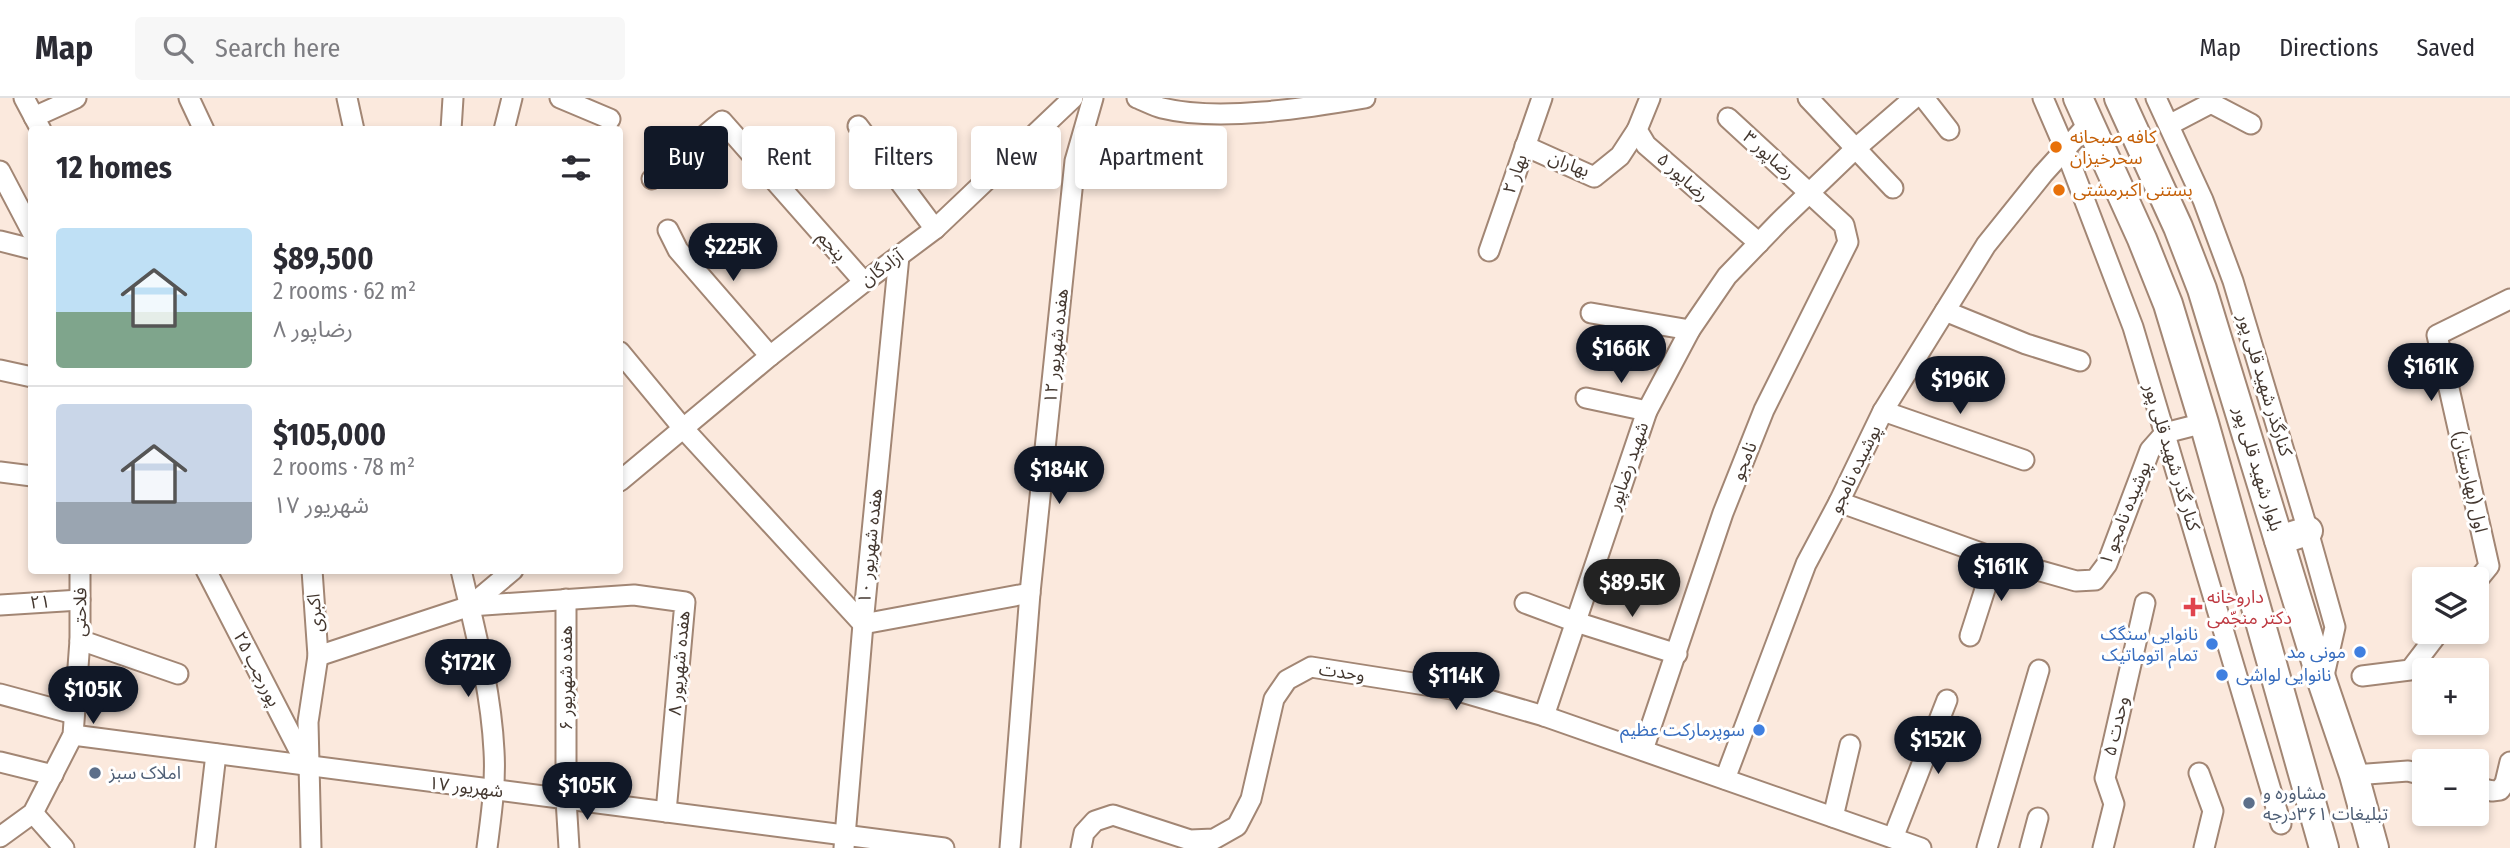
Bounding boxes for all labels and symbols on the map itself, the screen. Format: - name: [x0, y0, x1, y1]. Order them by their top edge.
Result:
- street label: رضاپور ۳: [1738, 126, 1800, 184]
- place label: کافه صبحانه سحرخیزان: [2070, 126, 2157, 169]
- marker: کافه صبحانه سحرخیزان: [2048, 139, 2064, 155]
- street label: بهاران: [1545, 146, 1593, 182]
- street label: رضاپور ۵: [1652, 148, 1714, 206]
- street label: بهار ۲: [1498, 151, 1532, 197]
- place label: بستنی اکبرمشتی: [2073, 179, 2193, 201]
- marker: بستنی اکبرمشتی: [2051, 182, 2067, 198]
- pin: $225K: [684, 223, 782, 283]
- street label: پنجم: [811, 226, 851, 267]
- street label: آزادگان: [856, 244, 909, 291]
- street label: هفده شهریور ۱۲: [1039, 287, 1073, 405]
- street label: کنارگذر شهید قلی پور: [2232, 310, 2297, 459]
- pin: $166K: [1572, 326, 1670, 385]
- pin: $161K: [2382, 344, 2480, 403]
- pin: $196K: [1911, 356, 2009, 416]
- street label: کنار گذر شهید قلی پور: [2139, 380, 2205, 534]
- street label: بلوار شهید قلی پور: [2228, 403, 2287, 534]
- street label: شهید رضاپور: [1602, 419, 1653, 514]
- street label: پوشیده نامجو: [1824, 421, 1886, 517]
- street label: اول (بهارستان): [2448, 429, 2492, 535]
- street label: نامجو: [1726, 439, 1762, 483]
- pin: $184K: [1010, 446, 1108, 506]
- street label: پوشیده نامجو ۱: [2094, 458, 2156, 568]
- street label: هفده شهریور ۱۰: [853, 487, 887, 605]
- pin: $161K: [1952, 544, 2050, 603]
- pin: $89.5K: [1575, 560, 1689, 619]
- place label: داروخانه دکتر منجّمی: [2207, 586, 2292, 629]
- street label: فلاحتی: [69, 587, 91, 637]
- street label: ۲۱: [29, 590, 51, 614]
- street label: اکبری: [302, 593, 328, 633]
- marker: داروخانه دکتر منجّمی: [2185, 599, 2201, 615]
- street label: هفده شهریور ۸: [663, 610, 695, 716]
- place label: نانوایی سنگک تمام اتوماتیک: [2100, 623, 2198, 669]
- street label: هفده شهریور ۶: [555, 625, 577, 731]
- street label: پوررجب ۲۵: [229, 628, 285, 710]
- marker: نانوایی سنگک تمام اتوماتیک: [2204, 636, 2220, 652]
- pin: $172K: [419, 640, 517, 699]
- place label: مونی مد: [2287, 641, 2346, 663]
- marker: مونی مد: [2352, 644, 2368, 660]
- pin: $114K: [1407, 652, 1505, 712]
- street label: وحدت: [1318, 658, 1366, 686]
- place label: نانوایی لواشی: [2236, 664, 2331, 686]
- pin: $105K: [44, 666, 142, 726]
- marker: نانوایی لواشی: [2214, 667, 2230, 683]
- street label: وحدت ۵: [2098, 694, 2134, 758]
- pin: $152K: [1889, 716, 1987, 776]
- place label: سوپرمارکت عظیم: [1620, 719, 1745, 743]
- marker: سوپرمارکت عظیم: [1751, 722, 1767, 738]
- place label: املاک سبز: [108, 762, 181, 784]
- pin: $105K: [538, 762, 636, 822]
- marker: املاک سبز: [87, 765, 103, 781]
- street label: ۱۷ شهریور: [427, 772, 505, 802]
- place label: مشاوره و تبلیغات ۳۶۱درجه: [2263, 782, 2388, 825]
- marker: مشاوره و تبلیغات ۳۶۱درجه: [2241, 795, 2257, 811]

